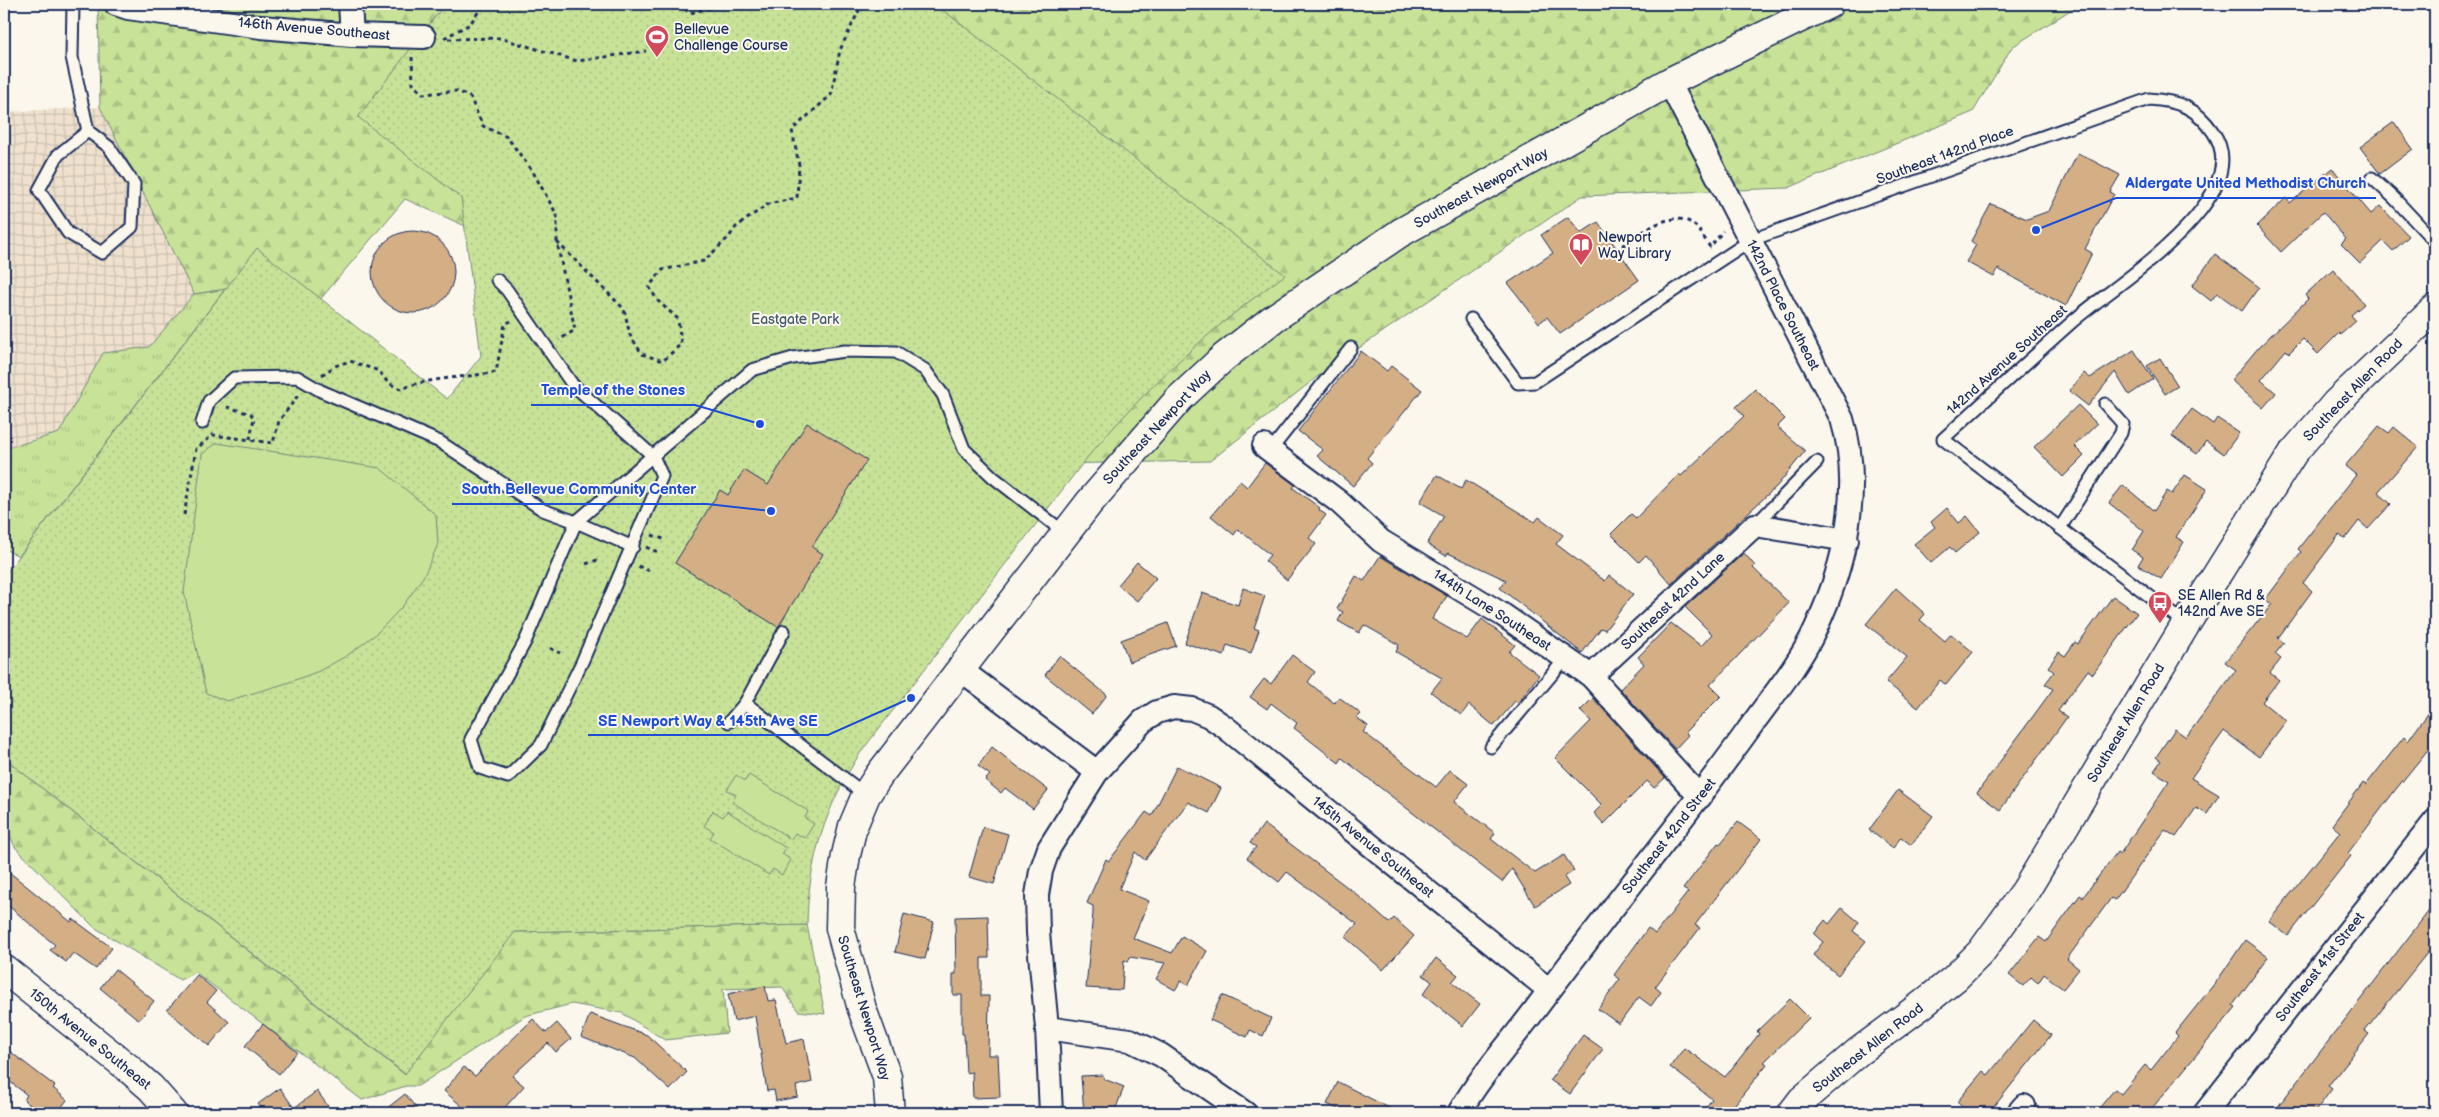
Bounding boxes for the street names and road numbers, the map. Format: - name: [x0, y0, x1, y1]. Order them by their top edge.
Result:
- street label: 146th Avenue Southeast: [237, 14, 391, 44]
- street label: Southeast 142nd Place: [1874, 122, 2016, 188]
- street label: Southeast Newport Way: [1411, 144, 1552, 232]
- street label: 142nd Place Southeast: [1743, 237, 1824, 374]
- street label: 142nd Avenue Southeast: [1943, 301, 2071, 419]
- street label: Southeast Allen Road: [2300, 335, 2406, 445]
- street label: Southeast Newport Way: [1099, 366, 1215, 488]
- street label: Southeast 42nd Lane: [1618, 549, 1728, 653]
- street label: 144th Lane Southeast: [1430, 566, 1555, 655]
- street label: Southeast Allen Road: [2084, 660, 2168, 786]
- street label: Southeast 42nd Street: [1619, 774, 1720, 897]
- street label: 145th Avenue Southeast: [1309, 793, 1438, 902]
- street label: Southeast 41st Street: [2272, 908, 2369, 1025]
- street label: Southeast Newport Way: [834, 934, 894, 1083]
- street label: 150th Avenue Southeast: [26, 985, 155, 1094]
- street label: Southeast Allen Road: [1809, 999, 1927, 1097]

